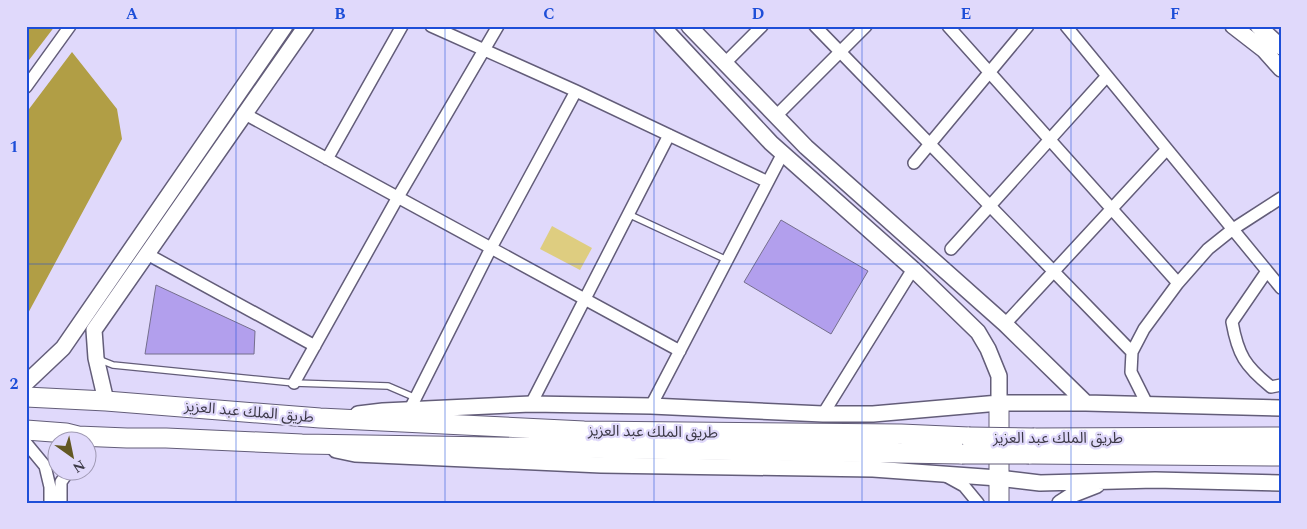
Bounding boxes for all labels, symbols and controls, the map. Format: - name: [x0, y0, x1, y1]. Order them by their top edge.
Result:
- text: A: [126, 2, 139, 26]
- text: B: [334, 2, 346, 26]
- text: C: [543, 2, 555, 26]
- text: D: [752, 2, 765, 26]
- text: E: [961, 2, 971, 26]
- text: F: [1170, 2, 1180, 26]
- text: 1: [10, 135, 18, 159]
- text: 2: [10, 372, 19, 396]
- street label: طريق الملك عبد العزيز: [182, 395, 315, 429]
- street label: طريق الملك عبد العزيز: [587, 419, 718, 445]
- street label: طريق الملك عبد العزيز: [992, 427, 1123, 450]
- north arrow: [48, 432, 98, 482]
- text: N: [68, 455, 89, 478]

